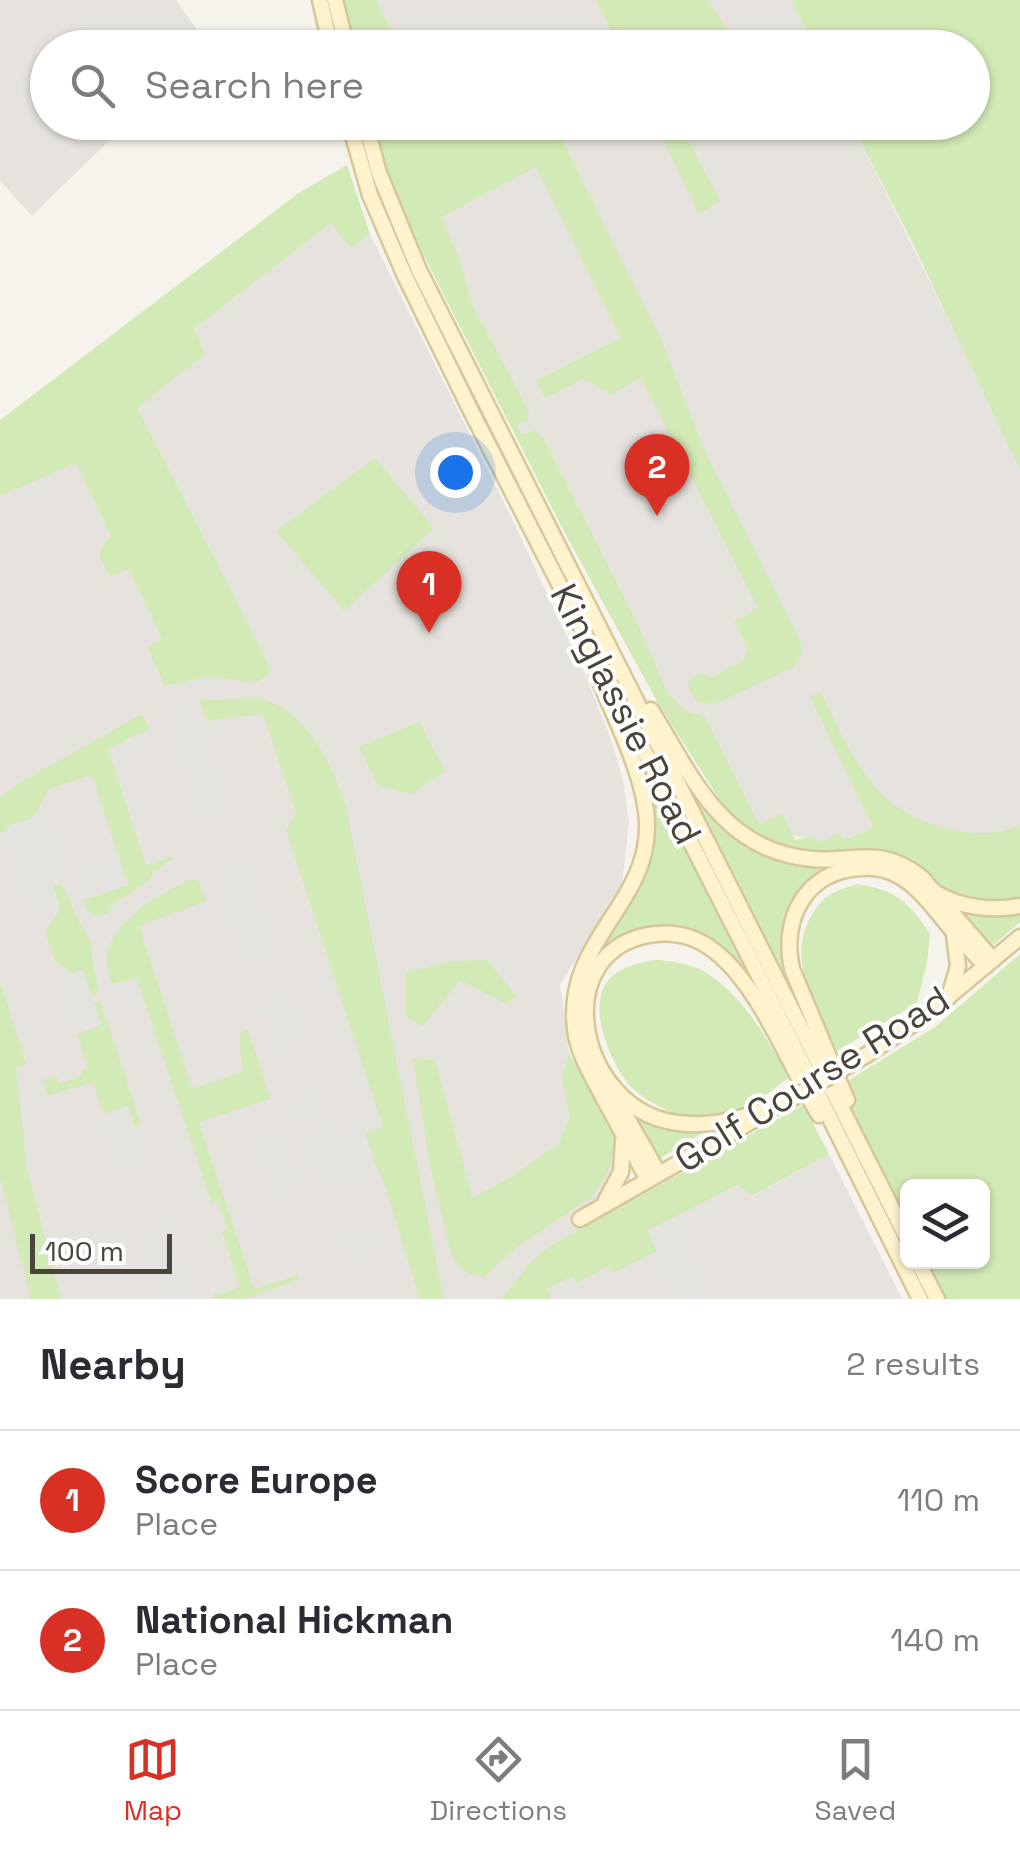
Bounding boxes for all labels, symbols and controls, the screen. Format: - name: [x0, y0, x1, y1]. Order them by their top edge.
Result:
- search box: [30, 30, 990, 140]
- icon: search: [65, 58, 120, 113]
- text: Search here: [145, 61, 364, 109]
- pin: 2: [624, 434, 690, 516]
- your location: [430, 447, 481, 498]
- pin: 1: [396, 550, 462, 633]
- street label: Kinglassie Road: [540, 576, 712, 852]
- street label: Golf Course Road: [666, 975, 958, 1183]
- map controls: [900, 1179, 990, 1269]
- button: layers: [900, 1179, 990, 1269]
- scale bar: [30, 1229, 172, 1274]
- text: 100 m: [45, 1233, 124, 1269]
- text: Nearby: [40, 1338, 186, 1391]
- text: 2 results: [846, 1344, 980, 1384]
- text: Score Europe: [135, 1456, 378, 1504]
- text: 1: [65, 1480, 80, 1520]
- text: 110 m: [897, 1480, 980, 1520]
- text: Place: [135, 1504, 218, 1544]
- text: National Hickman: [135, 1596, 453, 1644]
- text: 2: [63, 1620, 82, 1660]
- text: 140 m: [890, 1620, 980, 1660]
- text: Place: [135, 1644, 218, 1684]
- tab: Map: [124, 1732, 182, 1828]
- tab: Directions: [430, 1732, 567, 1828]
- tab: Saved: [815, 1732, 896, 1828]

